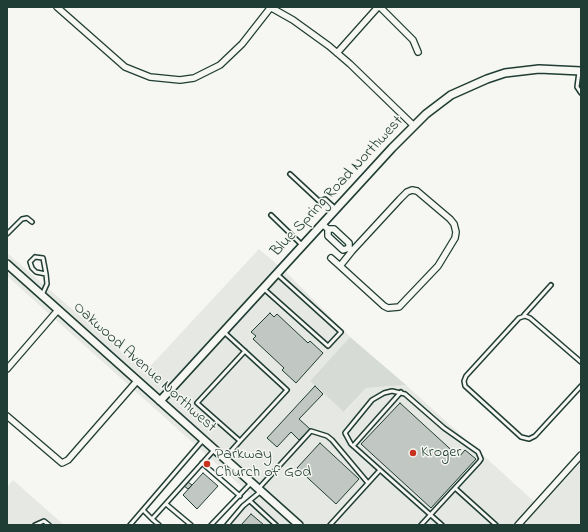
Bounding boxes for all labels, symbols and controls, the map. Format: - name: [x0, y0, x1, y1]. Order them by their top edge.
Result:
- street label: Blue Spring Road Northwest: [268, 113, 408, 261]
- street label: Oakwood Avenue Northwest: [68, 299, 220, 437]
- place label: Kroger: [421, 443, 461, 463]
- place label: Parkway Church of God: [215, 445, 311, 483]
- marker: Kroger: [408, 448, 418, 458]
- marker: Parkway Church of God: [202, 459, 212, 469]

